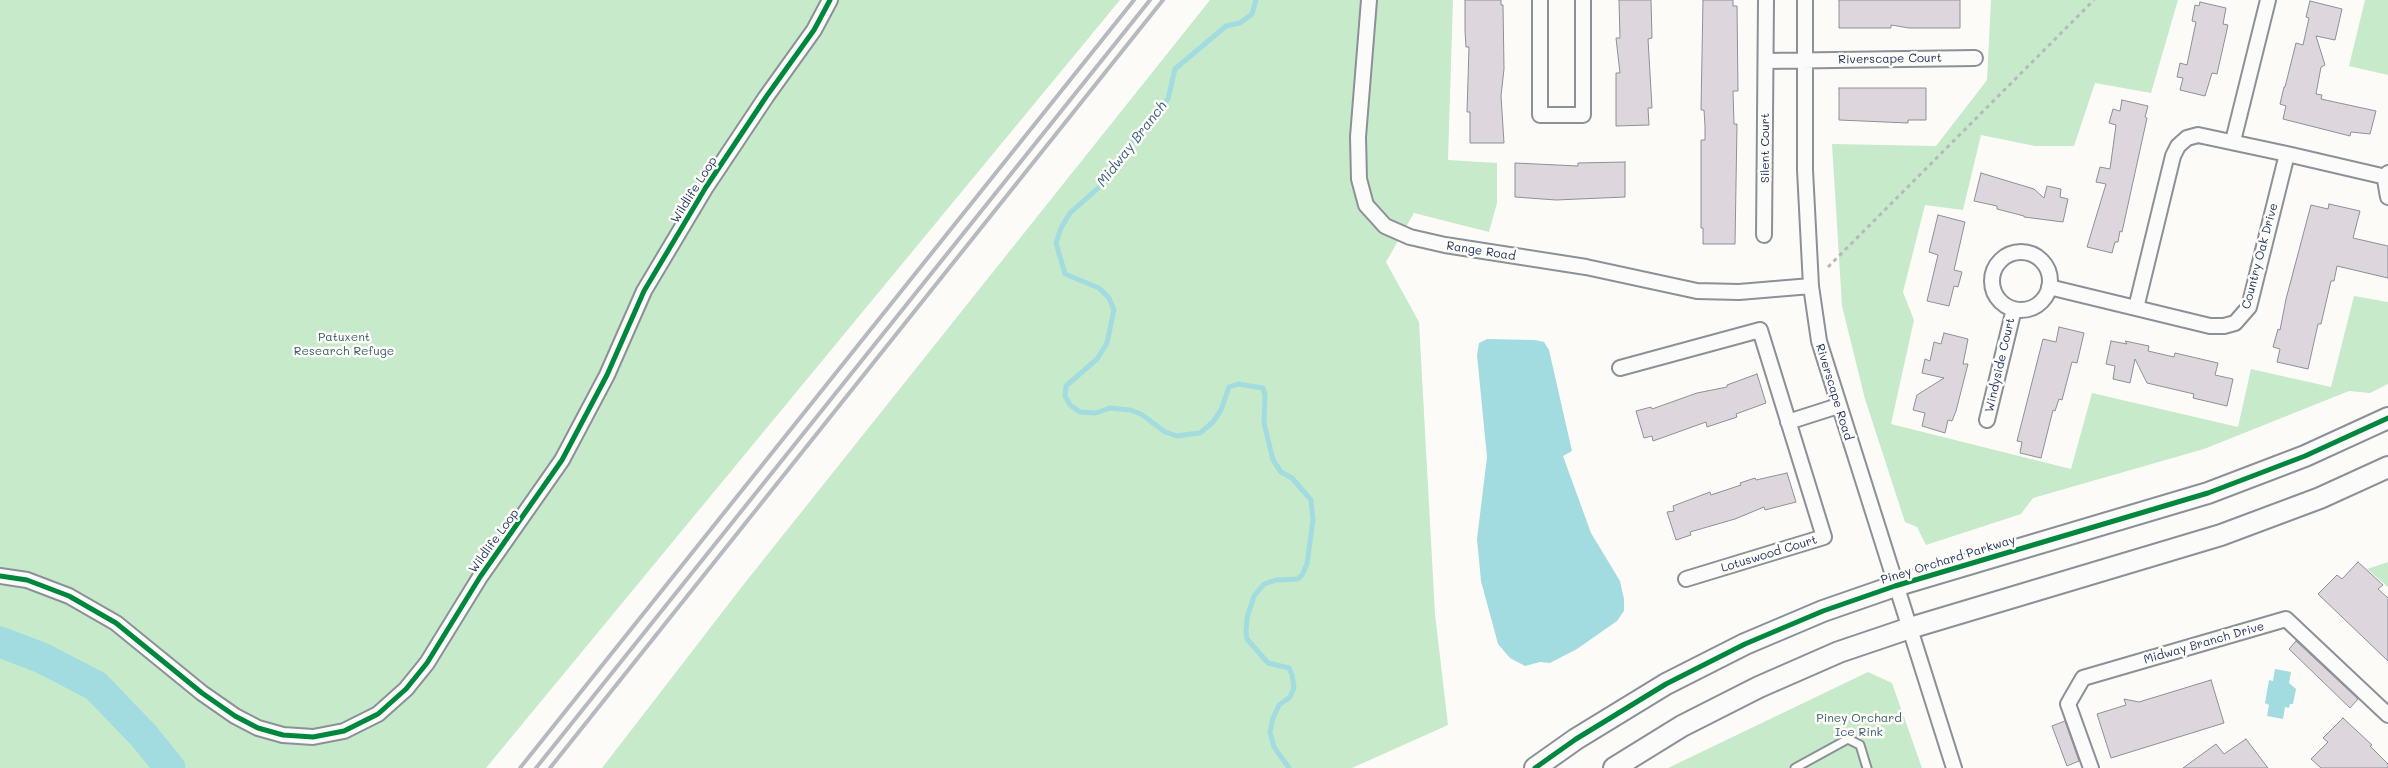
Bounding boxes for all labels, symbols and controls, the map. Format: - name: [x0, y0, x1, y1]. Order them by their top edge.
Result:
- street label: Riverscape Court: [1838, 51, 1942, 67]
- water label: Midway Branch: [1093, 98, 1171, 190]
- street label: Silent Court: [1758, 113, 1772, 183]
- street label: Wildlife Loop: [668, 154, 720, 226]
- street label: Country Oak Drive: [2239, 201, 2281, 311]
- street label: Range Road: [1445, 238, 1517, 264]
- street label: Windyside Court: [1982, 316, 2018, 414]
- park label: Patuxent Research Refuge: [294, 330, 394, 358]
- street label: Riverscape Road: [1812, 342, 1856, 442]
- street label: Wildlife Loop: [466, 506, 522, 576]
- street label: Lotuswood Court: [1719, 533, 1819, 575]
- street label: Piney Orchard Parkway: [1879, 533, 2017, 587]
- street label: Midway Branch Drive: [2142, 619, 2266, 667]
- park label: Piney Orchard Ice Rink: [1816, 711, 1902, 739]

